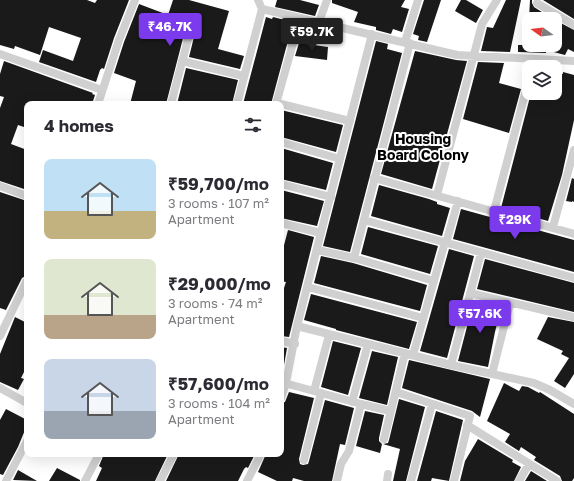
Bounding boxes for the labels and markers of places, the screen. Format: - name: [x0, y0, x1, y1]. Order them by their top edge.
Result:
- pin: ₹46.7K: [137, 13, 203, 47]
- pin: ₹59.7K: [279, 18, 345, 52]
- pin: ₹29K: [491, 206, 539, 240]
- pin: ₹57.6K: [447, 300, 513, 334]

